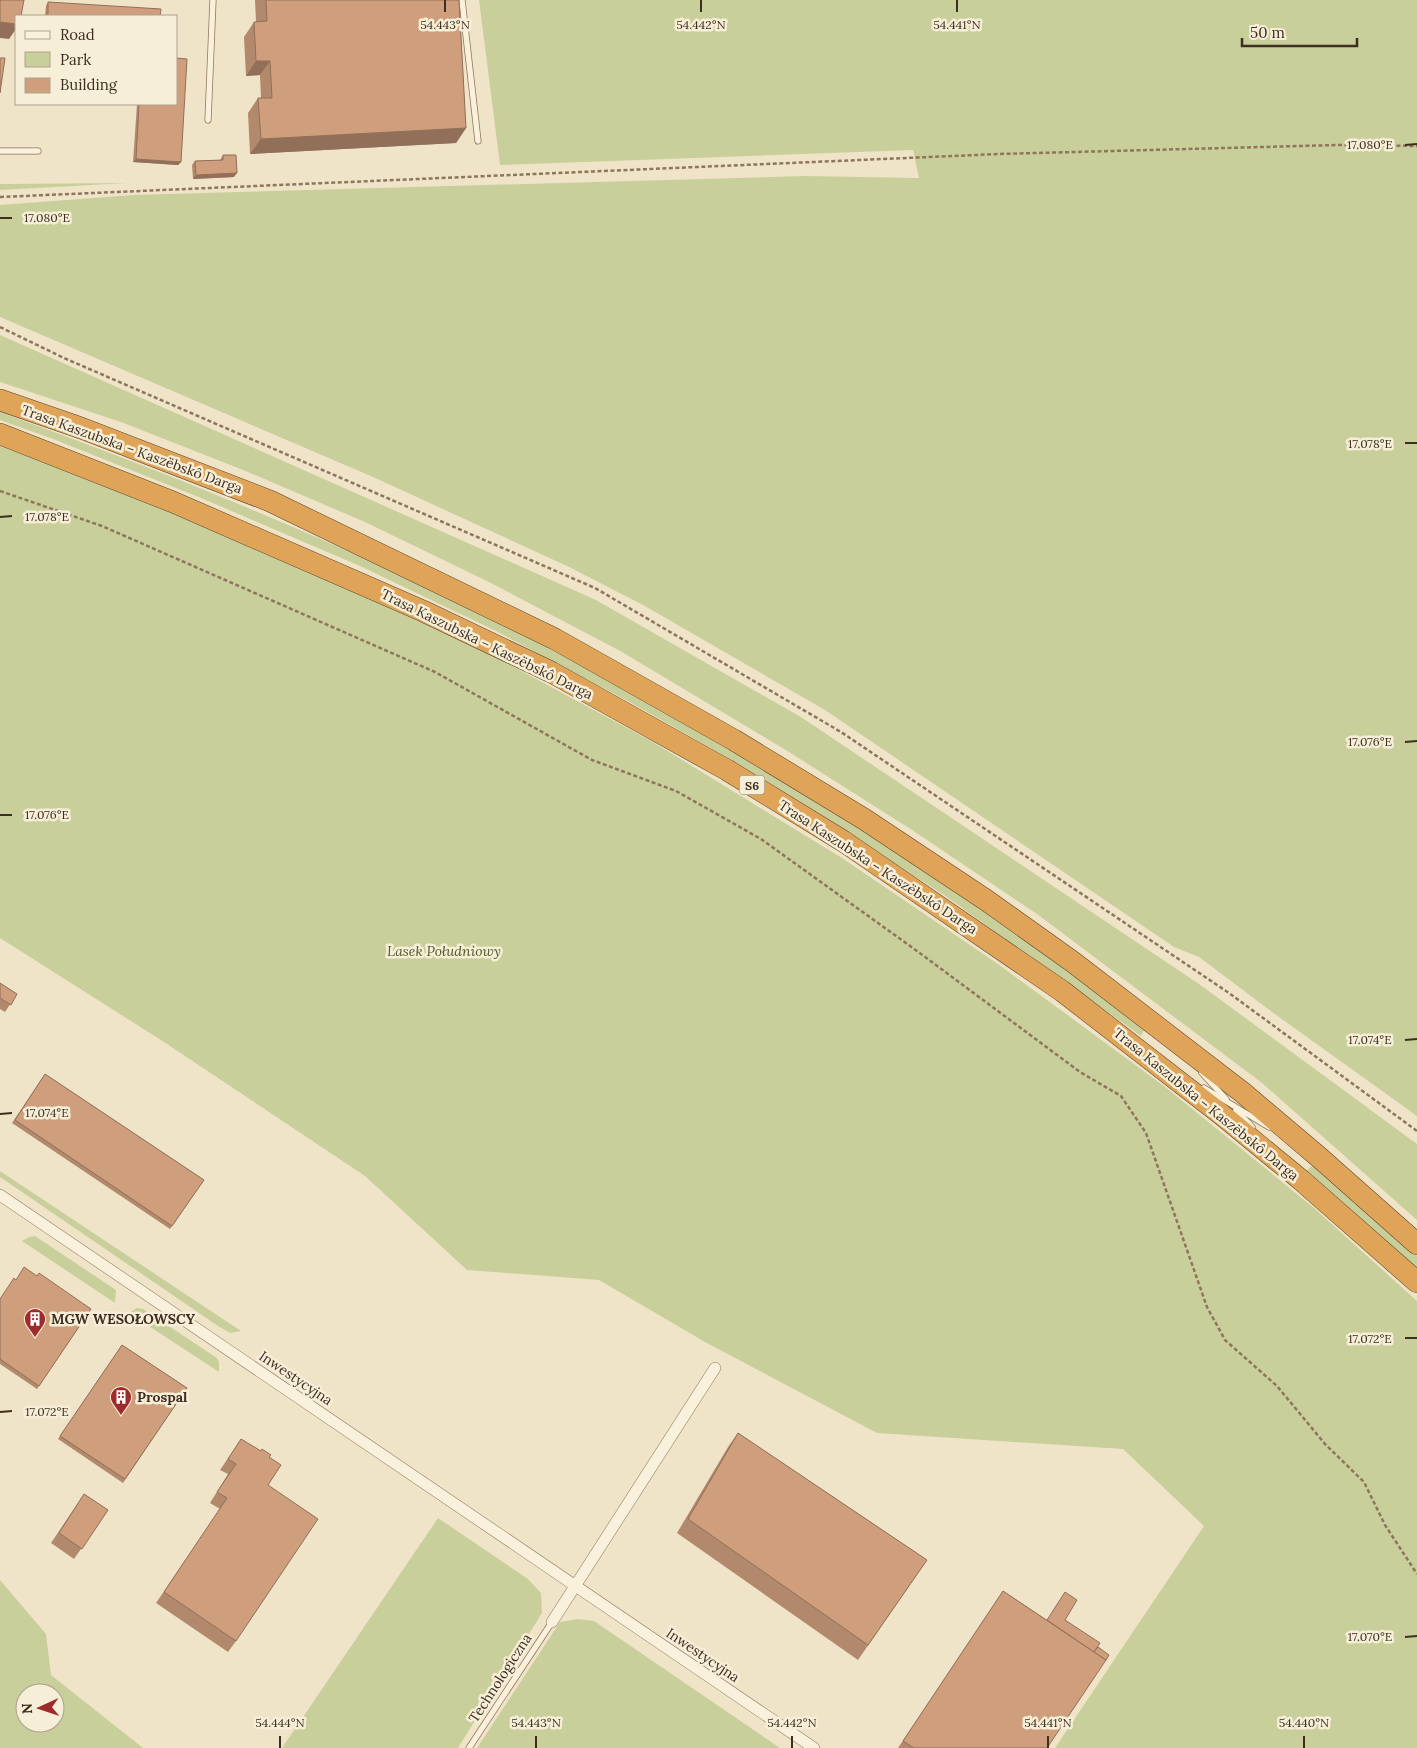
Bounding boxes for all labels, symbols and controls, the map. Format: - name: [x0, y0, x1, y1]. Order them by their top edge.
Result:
- legend: [15, 15, 178, 105]
- scale bar: [1242, 15, 1357, 47]
- text: 54.443°N: [420, 17, 470, 32]
- text: 54.442°N: [676, 17, 726, 32]
- text: 54.441°N: [933, 17, 981, 32]
- text: 50 m: [1250, 23, 1285, 42]
- text: Road: [60, 25, 95, 44]
- text: Park: [60, 50, 91, 69]
- text: Building: [60, 75, 118, 94]
- text: 17.080°E: [1347, 137, 1393, 152]
- text: 17.080°E: [24, 210, 70, 225]
- street label: Trasa Kaszubska – Kaszëbskô Darga: [19, 401, 245, 497]
- text: 17.078°E: [1348, 436, 1392, 451]
- text: 17.078°E: [25, 509, 69, 524]
- street label: Trasa Kaszubska – Kaszëbskô Darga: [378, 585, 596, 703]
- text: 17.076°E: [1348, 734, 1392, 749]
- road number: S6: [740, 776, 764, 794]
- street label: Trasa Kaszubska – Kaszëbskô Darga: [775, 796, 981, 938]
- text: 17.076°E: [25, 807, 69, 822]
- park label: Lasek Południowy: [387, 942, 501, 960]
- street label: Trasa Kaszubska – Kaszëbskô Darga: [1110, 1024, 1302, 1184]
- text: 17.074°E: [1348, 1032, 1392, 1047]
- text: 17.074°E: [25, 1105, 69, 1120]
- building icon: MGW WESOŁOWSCY: [23, 1307, 47, 1338]
- place label: MGW WESOŁOWSCY: [51, 1310, 196, 1328]
- text: 17.072°E: [1348, 1331, 1392, 1346]
- street label: Inwestycyjna: [256, 1347, 336, 1409]
- building icon: Prospal: [109, 1385, 133, 1416]
- place label: Prospal: [137, 1388, 188, 1406]
- text: 17.072°E: [25, 1404, 69, 1419]
- street label: Inwestycyjna: [663, 1624, 743, 1686]
- text: 17.070°E: [1348, 1629, 1392, 1644]
- street label: Technologiczna: [465, 1630, 535, 1726]
- north arrow: [15, 1683, 65, 1733]
- text: N: [18, 1703, 36, 1715]
- text: 54.444°N: [255, 1715, 305, 1730]
- text: 54.443°N: [511, 1715, 561, 1730]
- text: 54.442°N: [767, 1715, 817, 1730]
- text: 54.441°N: [1024, 1715, 1072, 1730]
- text: 54.440°N: [1279, 1715, 1329, 1730]

